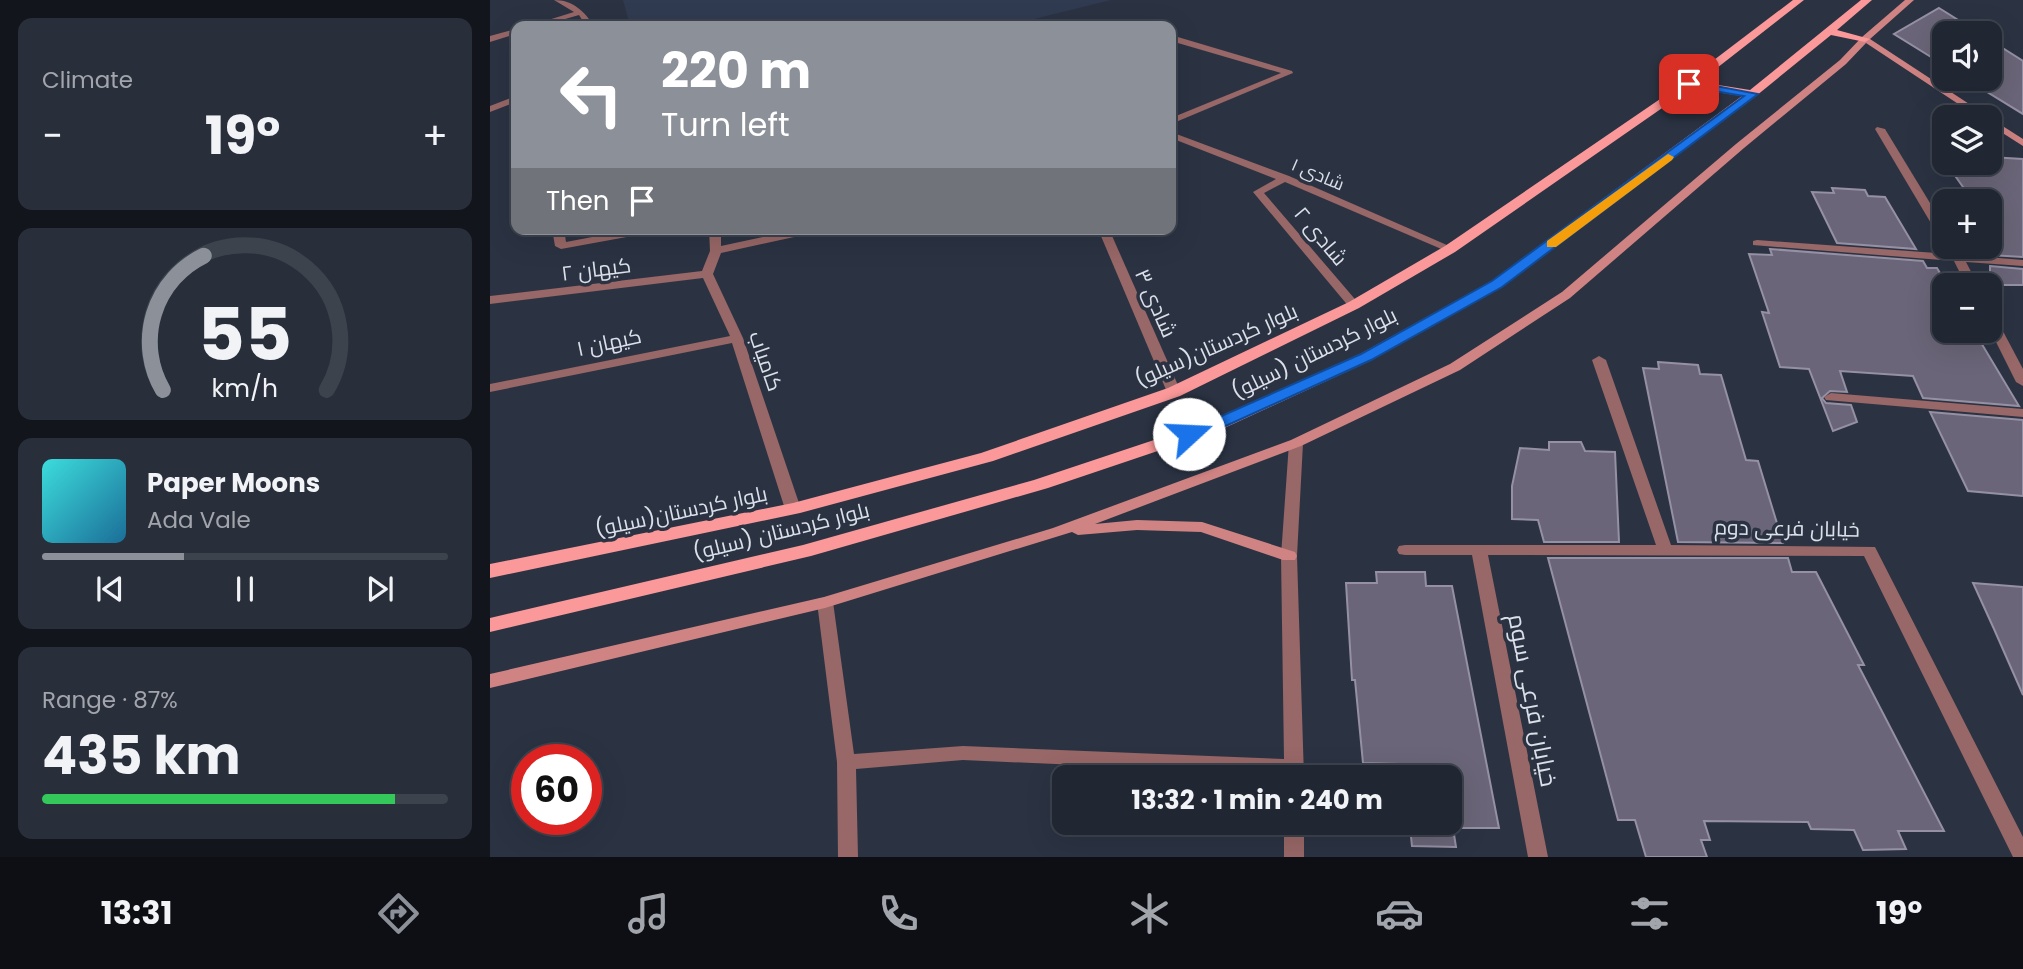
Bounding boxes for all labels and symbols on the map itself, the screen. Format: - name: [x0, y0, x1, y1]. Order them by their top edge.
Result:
- pin: [1659, 54, 1719, 114]
- street label: شادی ۱: [1288, 152, 1348, 196]
- street label: شادی ۲: [1288, 200, 1354, 272]
- street label: کیهان ۲: [559, 250, 633, 288]
- street label: شادی ۳: [1128, 264, 1184, 342]
- street label: بلوار کردستان(سیلو): [1130, 296, 1302, 394]
- street label: بلوار کردستان (سیلو): [1226, 300, 1402, 406]
- street label: کیهان ۱: [574, 321, 644, 363]
- street label: کامیاب: [742, 327, 790, 395]
- position arrow: [1152, 397, 1226, 471]
- street label: بلوار کردستان(سیلو): [592, 479, 770, 543]
- street label: بلوار کردستان (سیلو): [690, 495, 872, 567]
- street label: خیابان فرعی دوم: [1714, 512, 1860, 544]
- street label: خیابان فرعی سوم: [1500, 611, 1566, 789]
- speed limit sign: 60: [511, 744, 602, 835]

